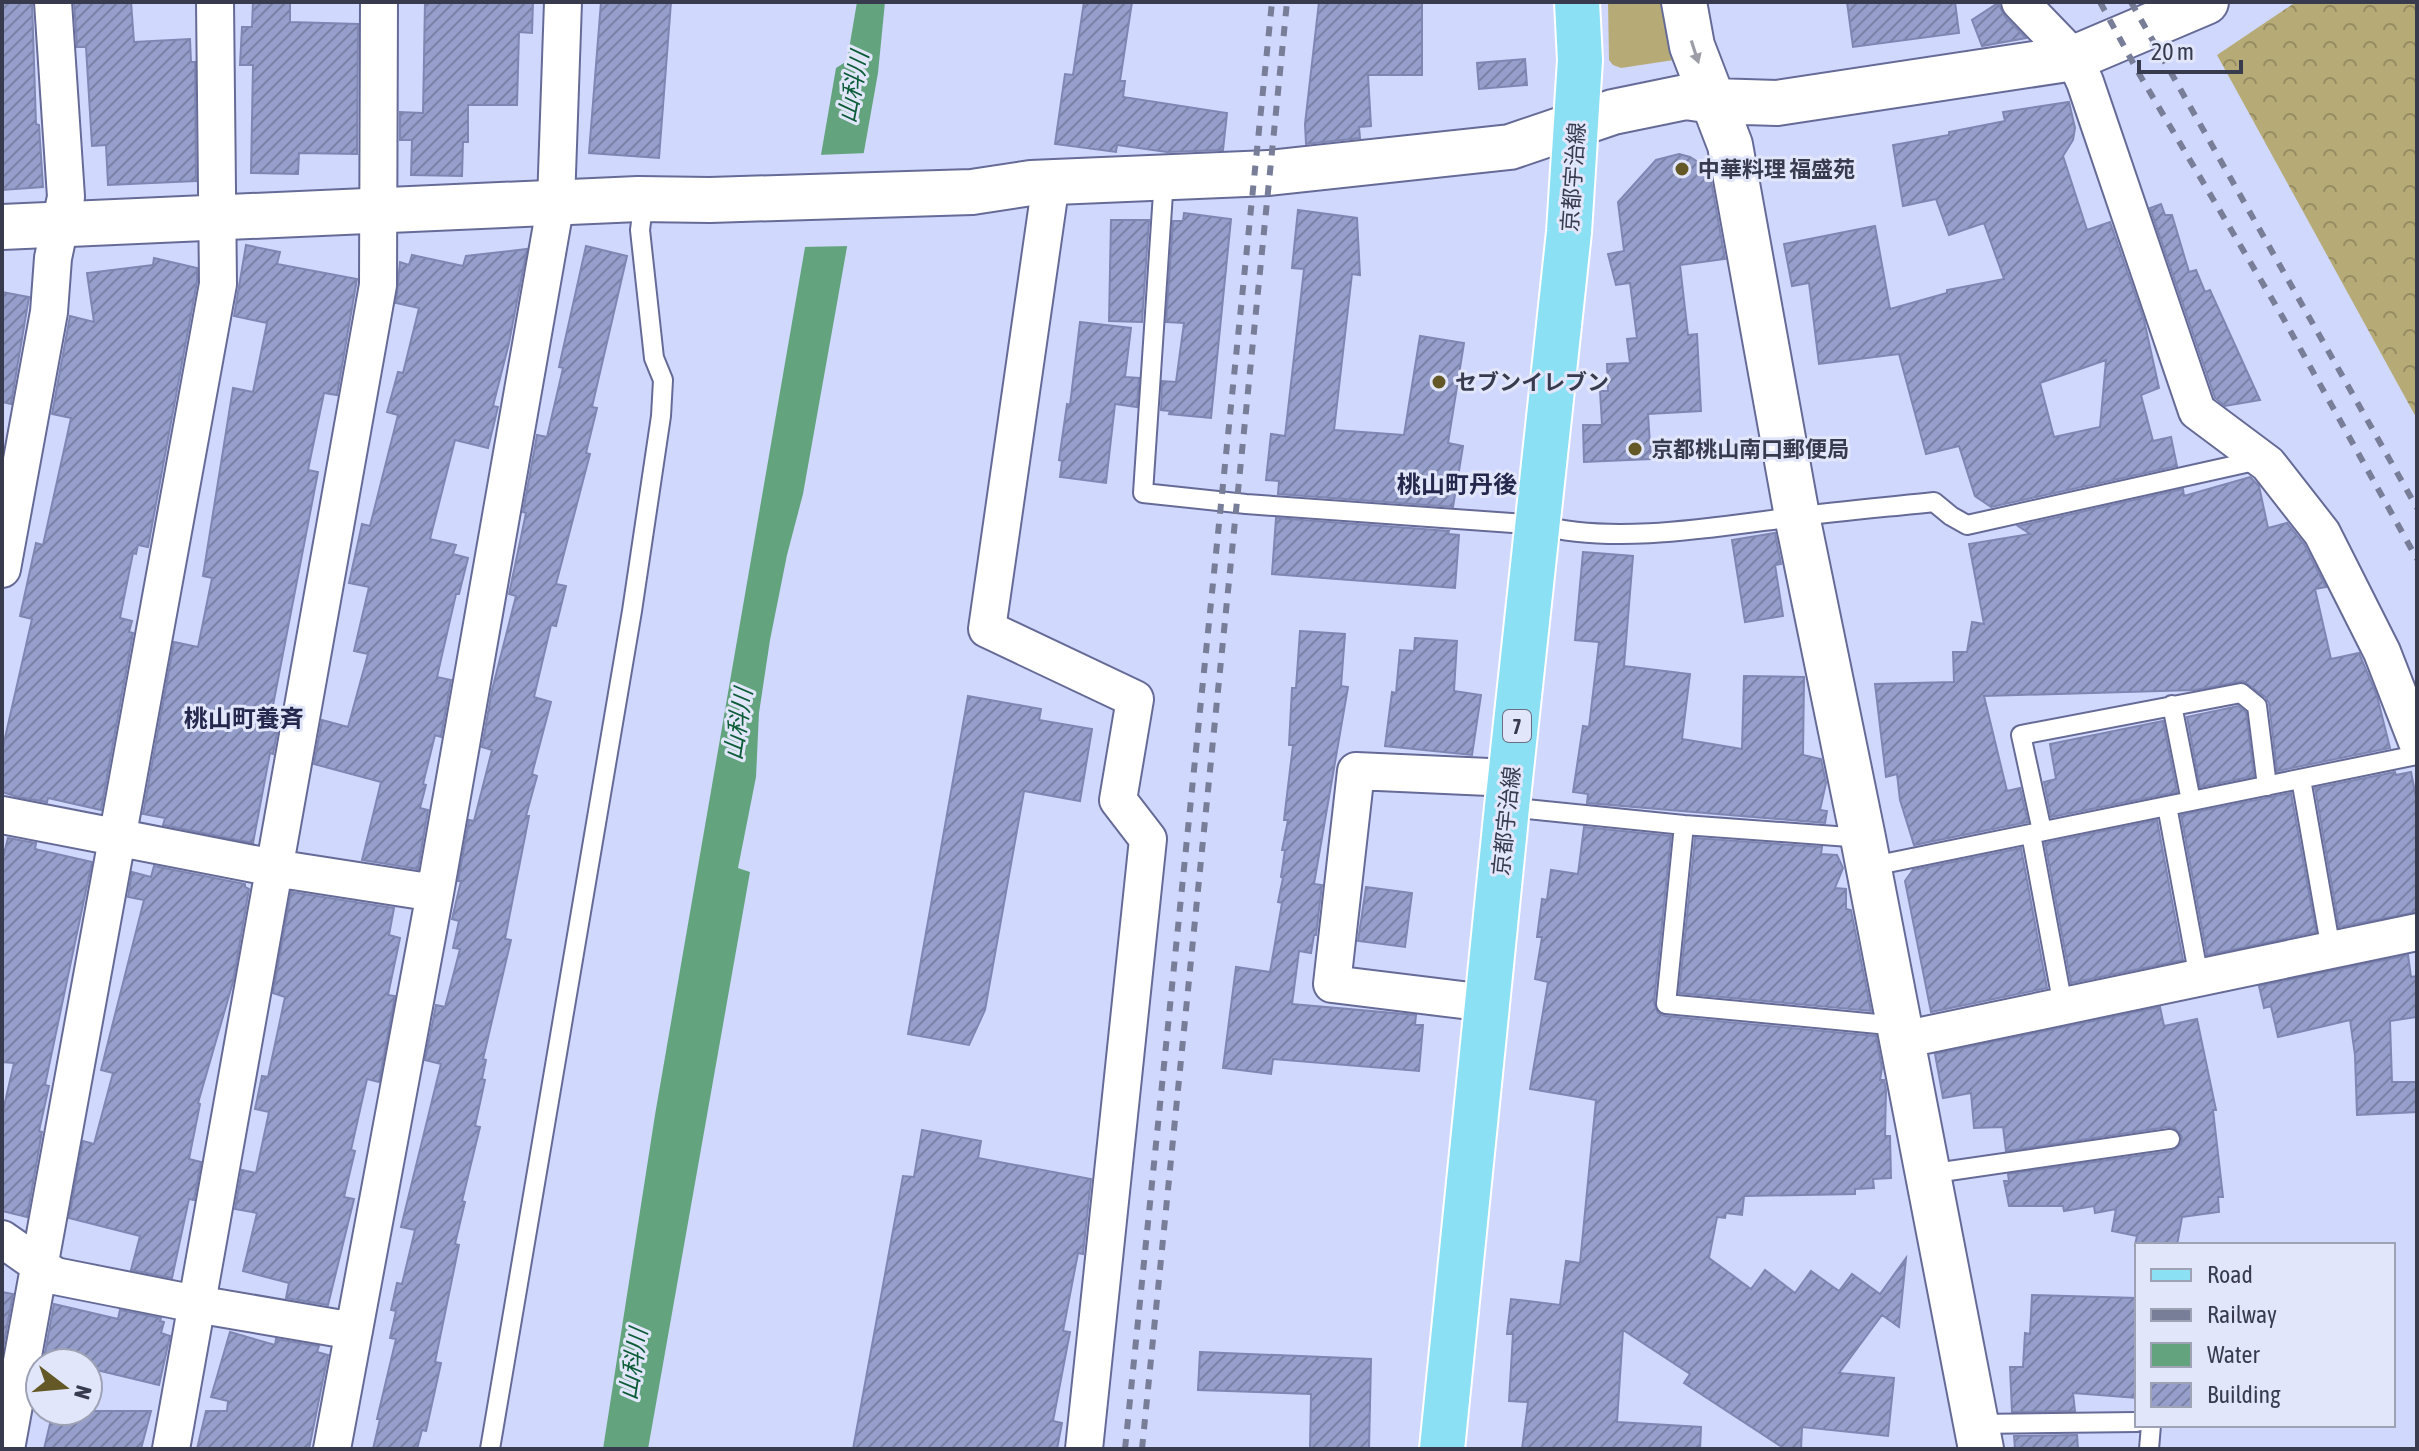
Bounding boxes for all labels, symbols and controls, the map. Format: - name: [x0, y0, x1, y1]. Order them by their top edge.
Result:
- scale bar: [2139, 24, 2241, 74]
- text: 20 m: [2151, 38, 2194, 65]
- one-way arrow: [1690, 41, 1702, 65]
- water label: 山科川: [833, 46, 874, 125]
- street label: 京都宇治線: [1556, 121, 1590, 233]
- place label: 中華料理 福盛苑: [1698, 156, 1855, 182]
- marker: 中華料理 福盛苑: [1673, 160, 1691, 178]
- place label: セブンイレブン: [1455, 369, 1609, 395]
- marker: セブンイレブン: [1430, 373, 1448, 391]
- place label: 京都桃山南口郵便局: [1651, 436, 1849, 462]
- marker: 京都桃山南口郵便局: [1626, 440, 1644, 458]
- district label: 桃山町丹後: [1397, 471, 1517, 498]
- water label: 山科川: [719, 683, 757, 762]
- district label: 桃山町養斉: [184, 705, 304, 732]
- road number: 7: [1503, 710, 1531, 742]
- street label: 京都宇治線: [1487, 765, 1525, 877]
- legend: [2135, 1243, 2395, 1427]
- text: Road: [2207, 1261, 2253, 1288]
- text: Railway: [2207, 1301, 2277, 1328]
- water label: 山科川: [614, 1323, 652, 1402]
- text: Water: [2207, 1341, 2260, 1368]
- north arrow: [24, 1347, 104, 1427]
- text: Building: [2207, 1381, 2281, 1408]
- text: N: [69, 1383, 98, 1402]

